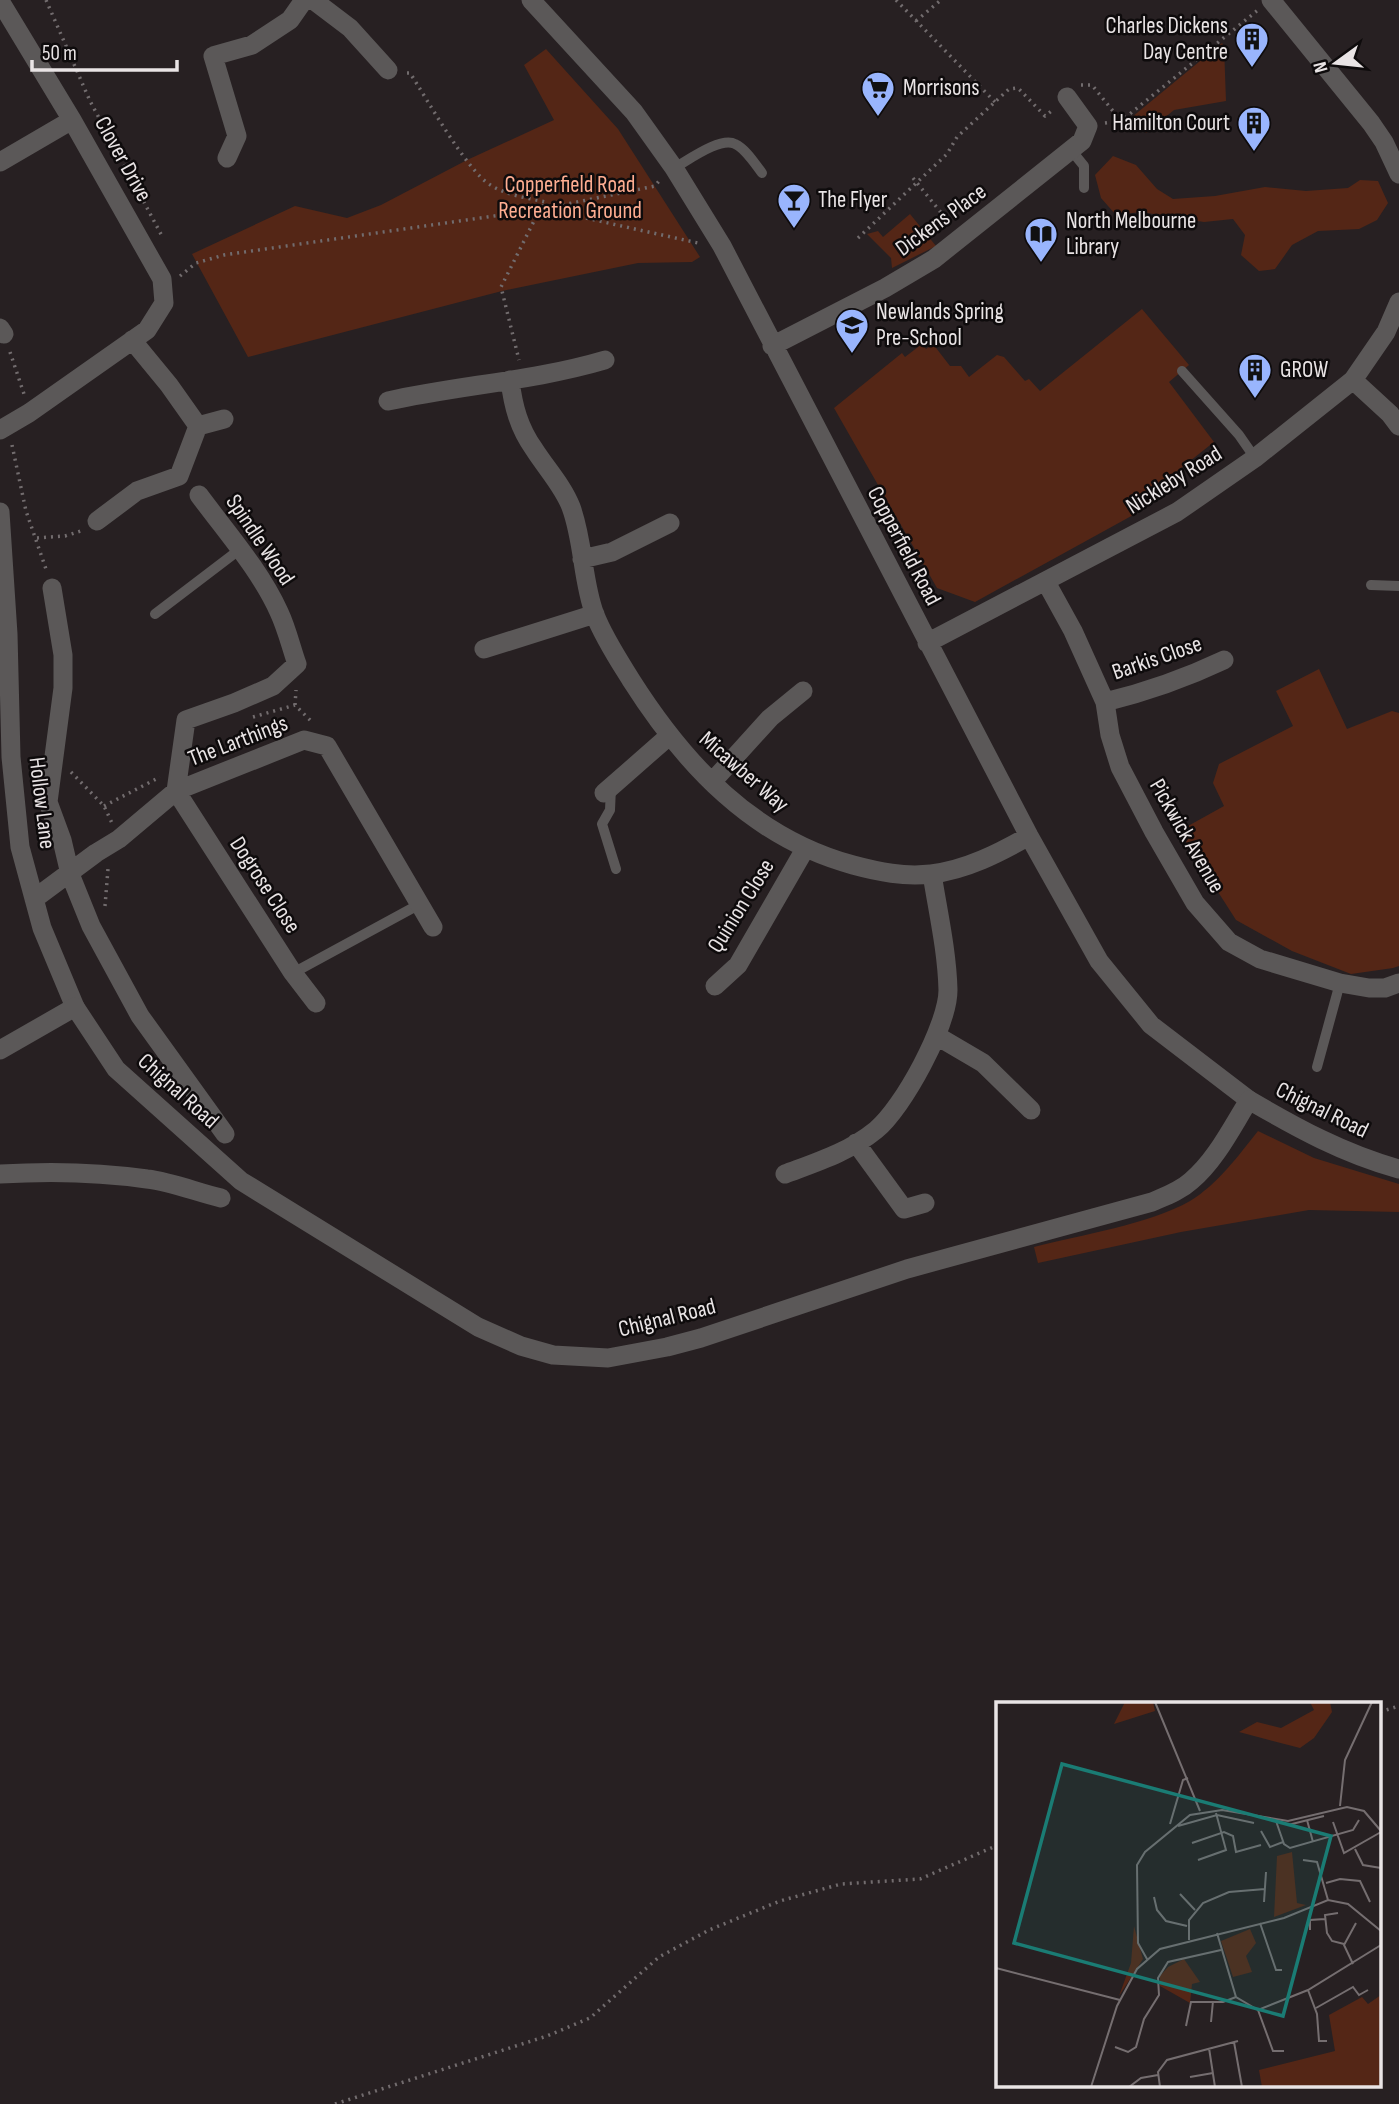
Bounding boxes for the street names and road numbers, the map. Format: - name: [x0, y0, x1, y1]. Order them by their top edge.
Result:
- street label: Clover Drive: [88, 111, 158, 207]
- street label: Dickens Place: [890, 178, 992, 262]
- street label: Nickleby Road: [1121, 440, 1227, 520]
- street label: Copperfield Road: [861, 482, 947, 610]
- street label: Spindle Wood: [219, 489, 301, 591]
- street label: Barkis Close: [1108, 630, 1206, 686]
- street label: The Larthings: [184, 709, 292, 773]
- street label: Micawber Way: [694, 726, 795, 819]
- street label: Hollow Lane: [22, 756, 62, 850]
- street label: Pickwick Avenue: [1143, 774, 1231, 898]
- street label: Dogrose Close: [223, 832, 307, 938]
- street label: Quinion Close: [701, 854, 781, 958]
- street label: Chignal Road: [132, 1047, 224, 1135]
- street label: Chignal Road: [1271, 1076, 1373, 1144]
- street label: Chignal Road: [615, 1292, 719, 1344]

